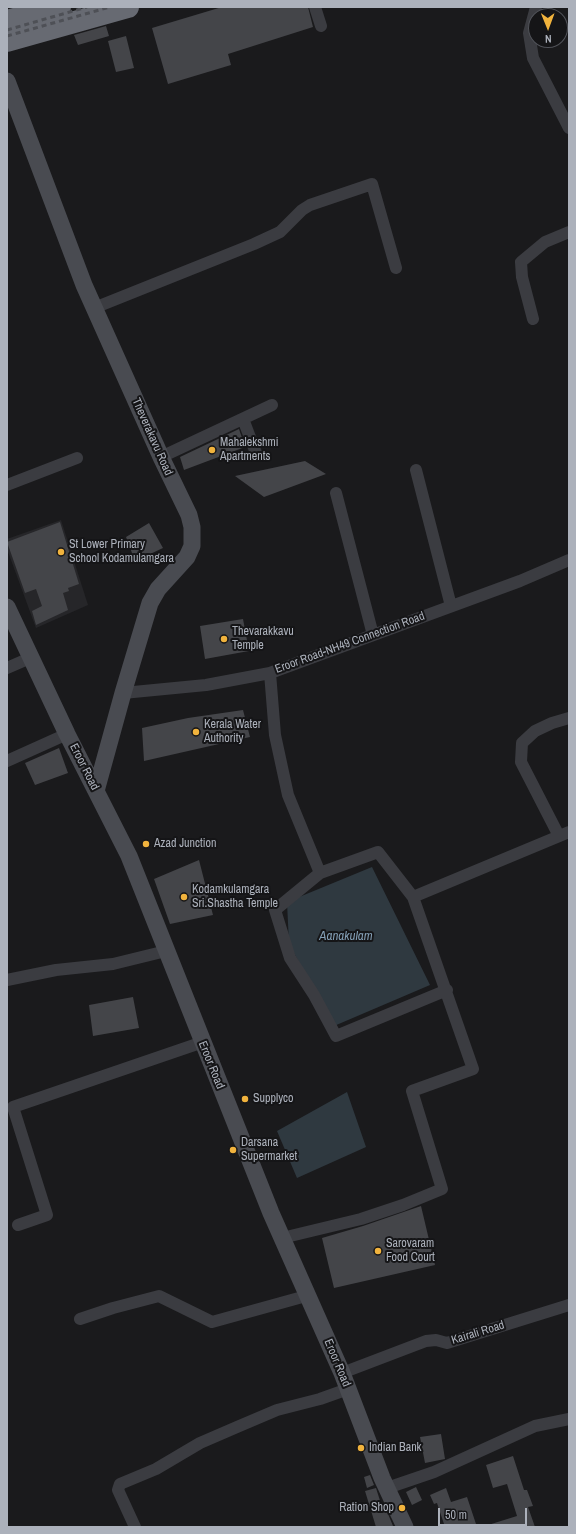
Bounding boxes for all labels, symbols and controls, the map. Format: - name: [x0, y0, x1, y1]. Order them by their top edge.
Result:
- north arrow: [528, 8, 568, 48]
- text: N: [545, 32, 552, 46]
- street label: Theverakavu Road: [129, 396, 175, 478]
- place label: Mahalekshmi Apartments: [220, 436, 279, 464]
- marker: Mahalekshmi Apartments: [207, 445, 217, 455]
- place label: St Lower Primary School Kodamulamgara: [69, 538, 174, 566]
- marker: St Lower Primary School Kodamulamgara: [56, 547, 66, 557]
- street label: Eroor Road-NH49 Connection Road: [273, 609, 427, 677]
- place label: Thevarakkavu Temple: [232, 625, 294, 653]
- marker: Thevarakkavu Temple: [219, 634, 229, 644]
- place label: Kerala Water Authority: [204, 718, 261, 746]
- marker: Kerala Water Authority: [191, 727, 201, 737]
- street label: Eroor Road: [66, 741, 102, 793]
- place label: Azad Junction: [154, 837, 216, 851]
- marker: Azad Junction: [141, 839, 151, 849]
- place label: Kodamkulamgara Sri.Shastha Temple: [192, 883, 278, 911]
- marker: Kodamkulamgara Sri.Shastha Temple: [179, 892, 189, 902]
- water label: Aanakulam: [319, 929, 373, 945]
- street label: Eroor Road: [195, 1039, 227, 1091]
- place label: Supplyco: [253, 1092, 293, 1106]
- marker: Supplyco: [240, 1094, 250, 1104]
- place label: Darsana Supermarket: [241, 1136, 297, 1164]
- marker: Darsana Supermarket: [228, 1145, 238, 1155]
- place label: Sarovaram Food Court: [386, 1237, 435, 1265]
- marker: Sarovaram Food Court: [373, 1246, 383, 1256]
- street label: Kairali Road: [450, 1318, 506, 1348]
- street label: Eroor Road: [321, 1337, 353, 1389]
- place label: Indian Bank: [369, 1441, 422, 1455]
- marker: Indian Bank: [356, 1443, 366, 1453]
- scale bar: [440, 1500, 529, 1526]
- place label: Ration Shop: [339, 1501, 394, 1515]
- marker: Ration Shop: [397, 1503, 407, 1513]
- text: 50 m: [445, 1507, 467, 1523]

